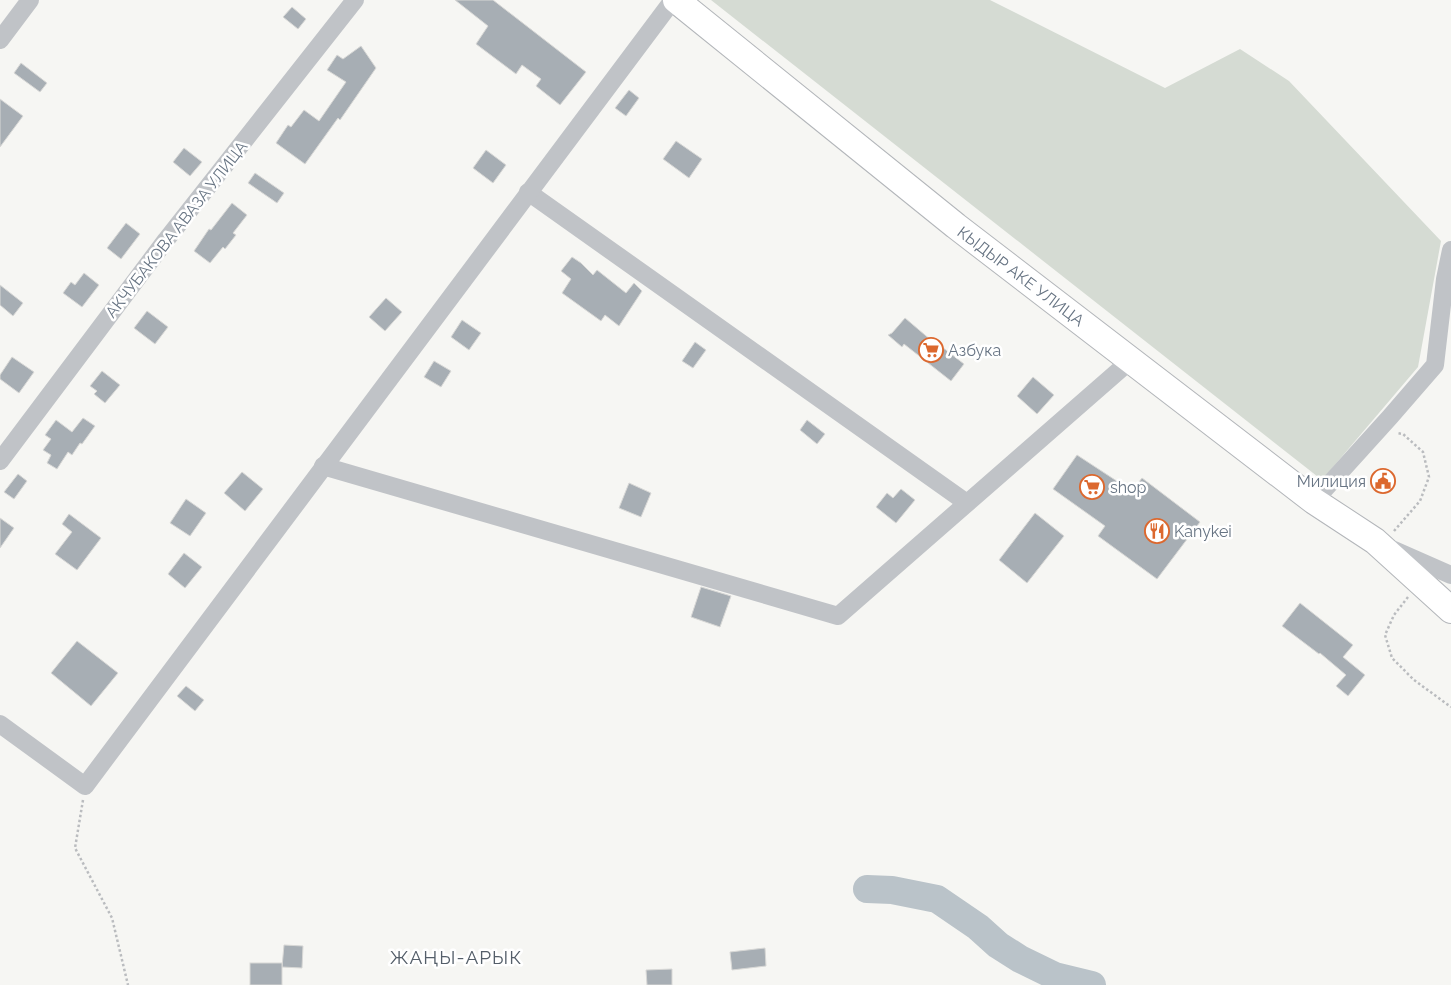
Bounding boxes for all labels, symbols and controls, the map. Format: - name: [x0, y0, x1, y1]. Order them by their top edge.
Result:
- street label: АКЧУБАКОВА АВАЗА УЛИЦА: [101, 137, 251, 321]
- street label: КЫДЫР АКЕ УЛИЦА: [954, 223, 1088, 330]
- supermarket icon: Азбука: [918, 337, 944, 363]
- place label: Азбука: [948, 341, 1001, 360]
- public building icon: Милиция: [1370, 468, 1396, 494]
- place label: Милиция: [1297, 472, 1366, 491]
- supermarket icon: shop: [1079, 474, 1105, 500]
- place label: shop: [1110, 478, 1147, 497]
- restaurant icon: Kanykei: [1144, 518, 1170, 544]
- place label: Kanykei: [1174, 522, 1232, 541]
- district label: ЖАҢЫ-АРЫК: [390, 946, 522, 968]

